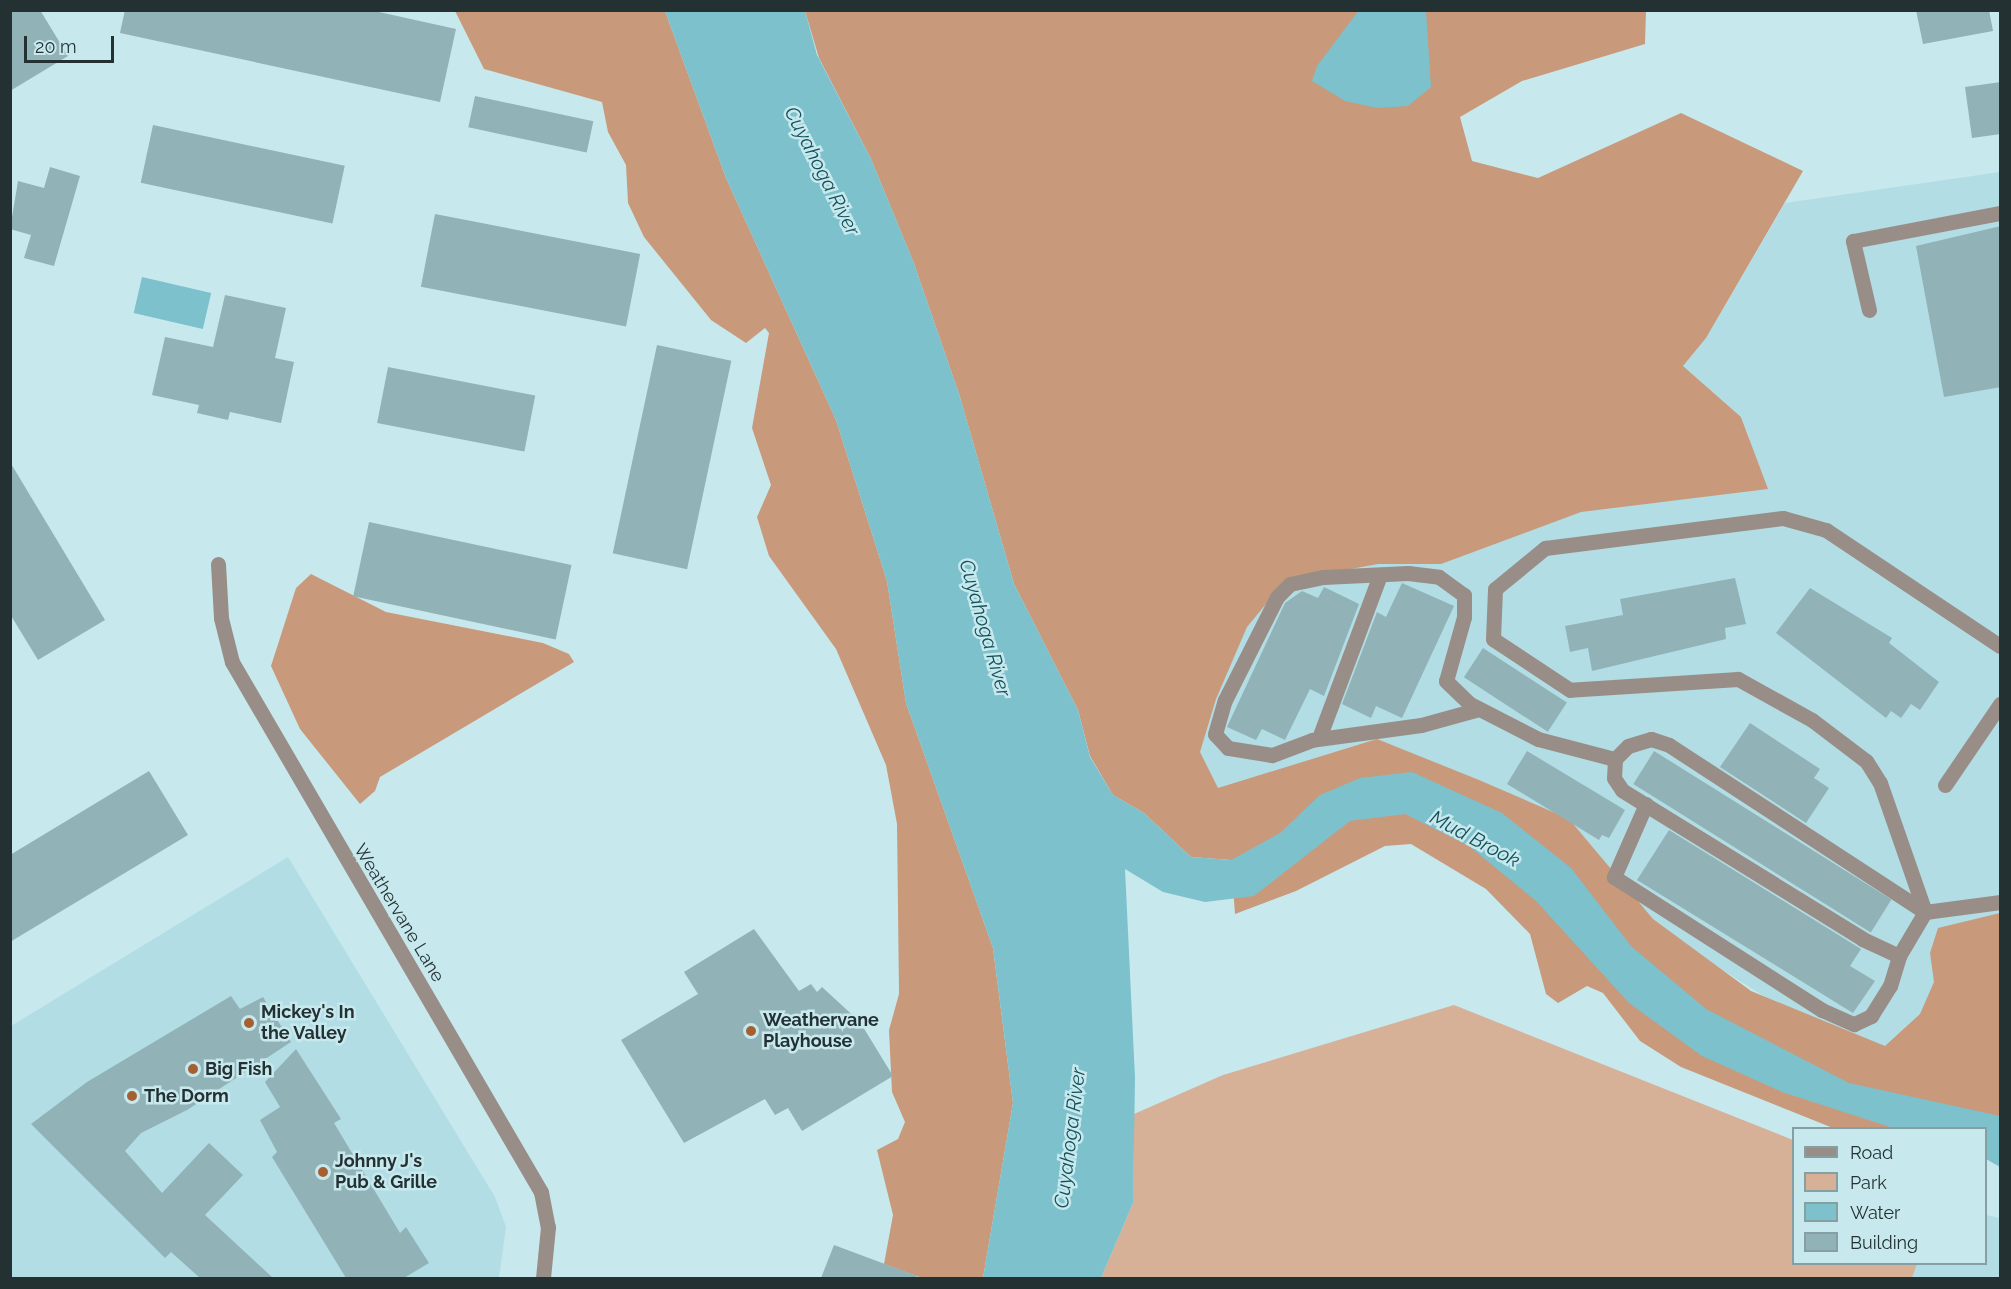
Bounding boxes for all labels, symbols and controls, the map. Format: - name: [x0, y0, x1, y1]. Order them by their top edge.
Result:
- scale bar: [27, 24, 117, 62]
- text: 20 m: [35, 36, 77, 57]
- water label: Cuyahoga River: [779, 103, 865, 239]
- water label: Cuyahoga River: [954, 557, 1016, 699]
- water label: Mud Brook: [1426, 805, 1524, 873]
- street label: Weathervane Lane: [349, 840, 449, 986]
- place label: Mickey's In the Valley: [261, 1002, 355, 1044]
- place label: Weathervane Playhouse: [763, 1010, 879, 1052]
- marker: Mickey's In the Valley: [242, 1016, 256, 1030]
- marker: Weathervane Playhouse: [744, 1024, 758, 1038]
- place label: Big Fish: [205, 1058, 272, 1080]
- marker: Big Fish: [186, 1062, 200, 1076]
- water label: Cuyahoga River: [1049, 1066, 1091, 1210]
- place label: The Dorm: [144, 1085, 229, 1107]
- marker: The Dorm: [125, 1089, 139, 1103]
- legend: [1792, 1127, 1987, 1265]
- text: Road: [1850, 1142, 1893, 1163]
- place label: Johnny J's Pub & Grille: [335, 1151, 437, 1194]
- marker: Johnny J's Pub & Grille: [316, 1165, 330, 1179]
- text: Park: [1850, 1172, 1887, 1193]
- text: Water: [1850, 1202, 1900, 1223]
- text: Building: [1850, 1232, 1918, 1253]

